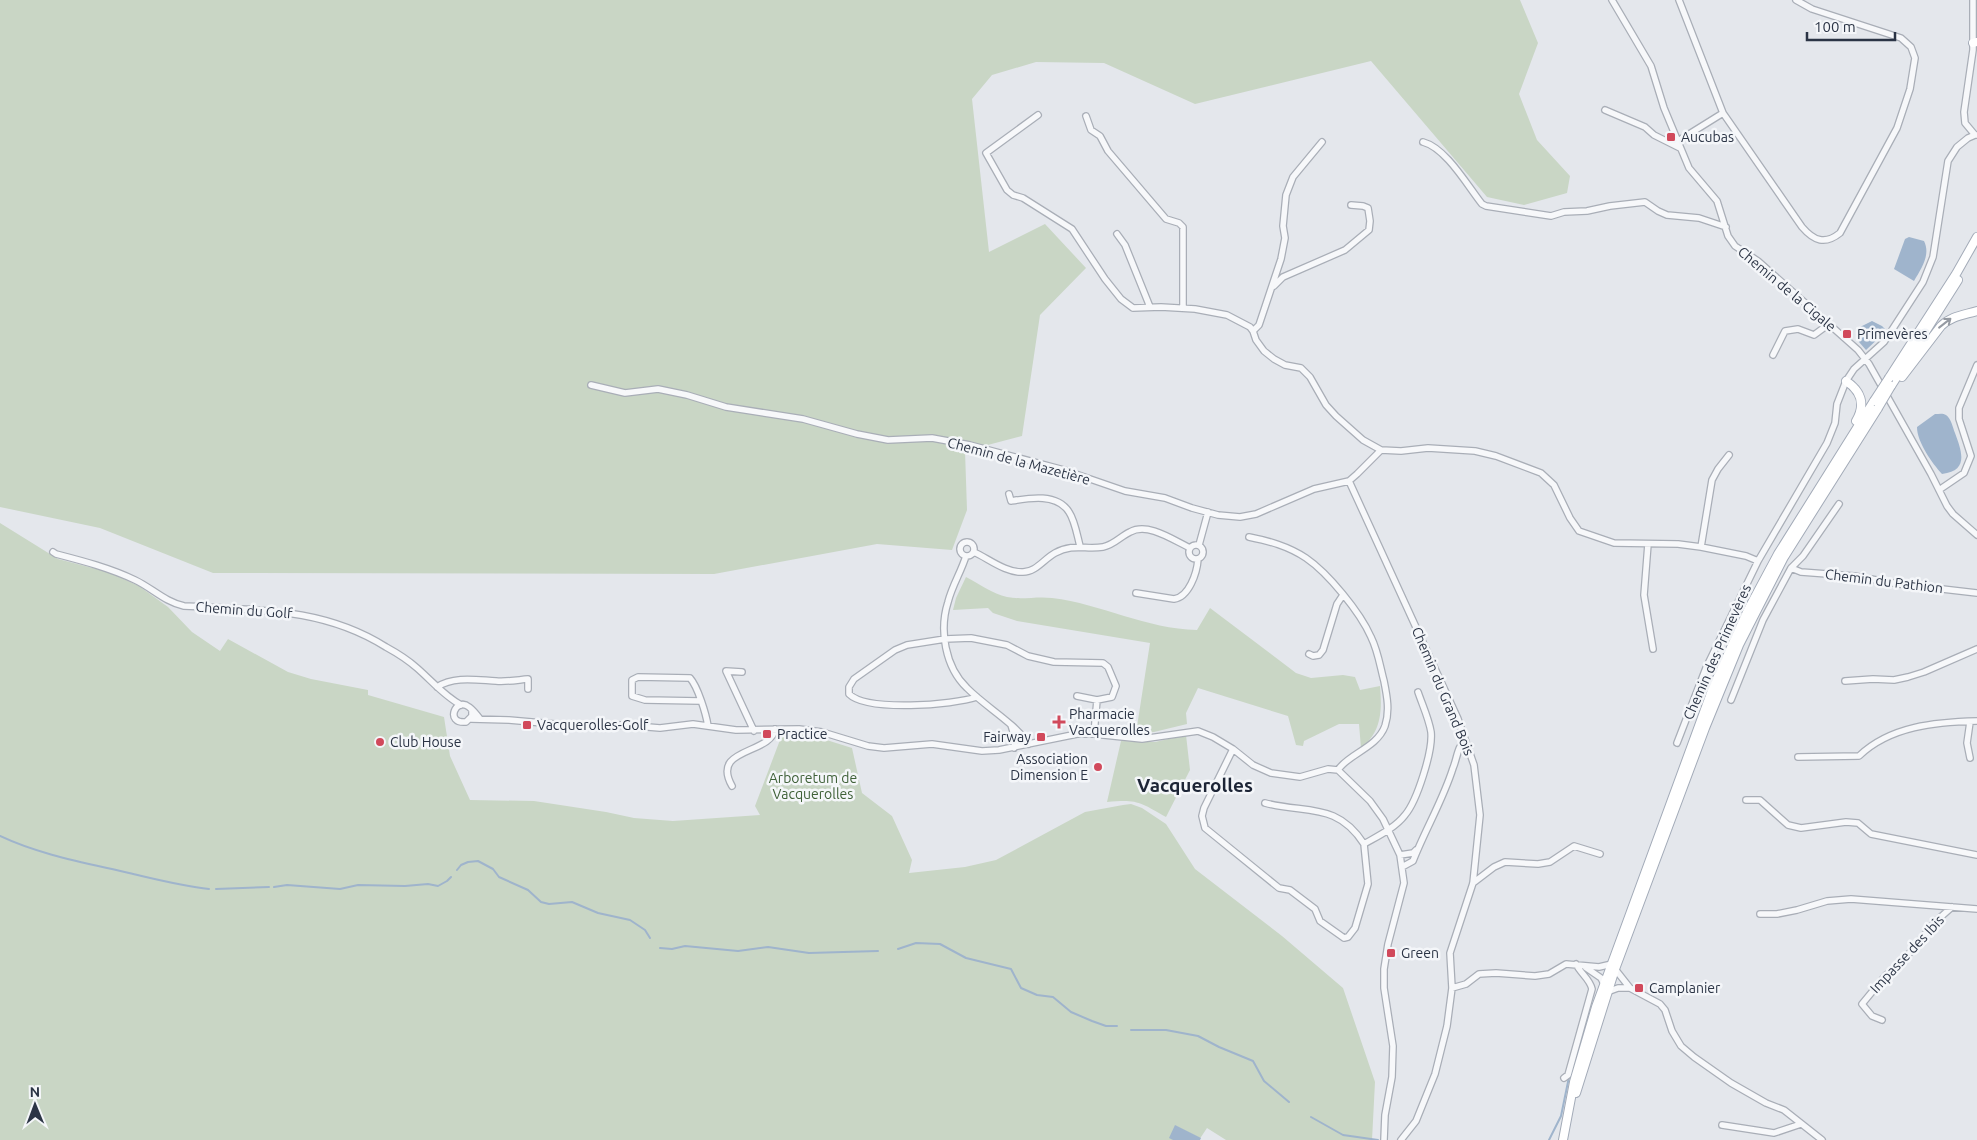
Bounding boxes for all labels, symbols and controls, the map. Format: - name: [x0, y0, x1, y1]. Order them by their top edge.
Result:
- scale bar: [1807, 10, 1894, 42]
- text: 100 m: [1814, 18, 1856, 35]
- place label: Aucubas: [1681, 129, 1734, 145]
- marker: Aucubas: [1665, 131, 1677, 143]
- street label: Chemin de la Cigale: [1735, 243, 1839, 335]
- one-way arrow: [1938, 318, 1951, 329]
- place label: Primevères: [1857, 326, 1928, 342]
- marker: Primevères: [1841, 328, 1853, 340]
- street label: Chemin de la Mazetière: [946, 434, 1092, 488]
- street label: Chemin du Pathion: [1824, 566, 1944, 596]
- street label: Chemin des Primevères: [1680, 582, 1754, 722]
- street label: Chemin du Golf: [195, 599, 294, 621]
- street label: Chemin du Grand Bois: [1409, 624, 1477, 758]
- place label: Pharmacie Vacquerolles: [1069, 706, 1150, 738]
- marker: Pharmacie Vacquerolles: [1053, 716, 1065, 728]
- place label: Vacquerolles-Golf: [537, 717, 649, 733]
- marker: Vacquerolles-Golf: [521, 719, 533, 731]
- place label: Practice: [777, 726, 827, 742]
- marker: Practice: [761, 728, 773, 740]
- place label: Fairway: [983, 729, 1031, 745]
- marker: Fairway: [1035, 731, 1047, 743]
- place label: Club House: [390, 734, 461, 750]
- marker: Club House: [374, 736, 386, 748]
- place label: Association Dimension E: [1010, 751, 1088, 783]
- marker: Association Dimension E: [1092, 761, 1104, 773]
- park label: Arboretum de Vacquerolles: [769, 770, 857, 802]
- district label: Vacquerolles: [1137, 774, 1253, 796]
- street label: Impasse des Ibis: [1867, 912, 1947, 996]
- place label: Green: [1401, 945, 1439, 961]
- marker: Green: [1385, 947, 1397, 959]
- place label: Camplanier: [1649, 980, 1721, 996]
- marker: Camplanier: [1633, 982, 1645, 994]
- north arrow: [10, 1080, 60, 1130]
- text: N: [29, 1084, 40, 1100]

